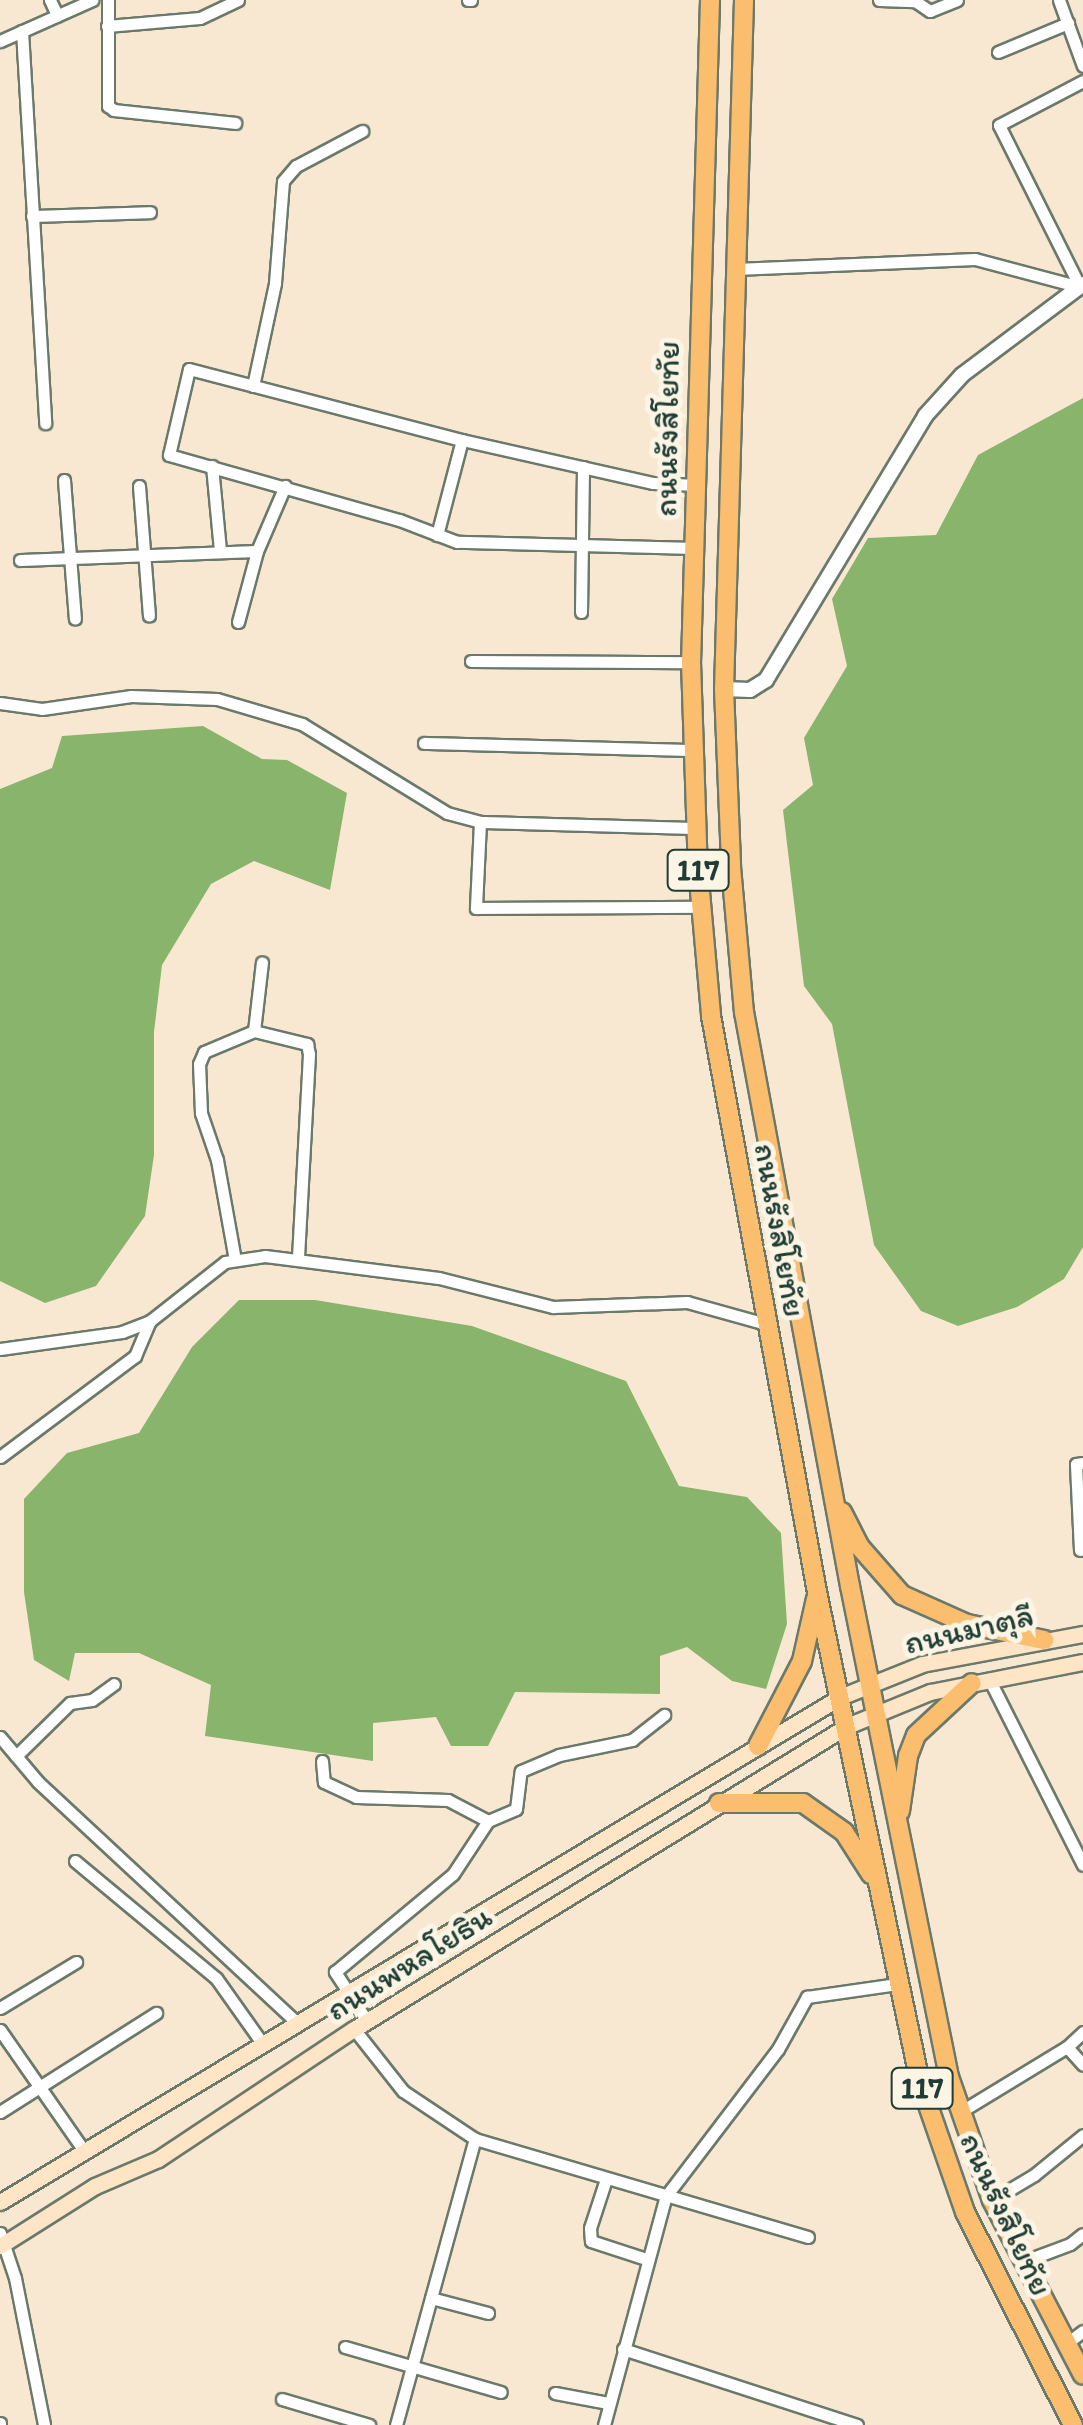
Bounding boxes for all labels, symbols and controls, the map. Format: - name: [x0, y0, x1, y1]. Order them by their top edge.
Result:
- street label: ถนนรังสิโยทัย: [646, 341, 688, 517]
- road number: 117: [666, 845, 730, 895]
- street label: ถนนรังสิโยทัย: [746, 1140, 814, 1320]
- street label: ถนนมาตุลี: [901, 1596, 1037, 1662]
- street label: ถนนพหลโยธิน: [319, 1897, 499, 2029]
- road number: 117: [890, 2063, 954, 2113]
- street label: ถนนรังสิโยทัย: [952, 2126, 1060, 2302]

